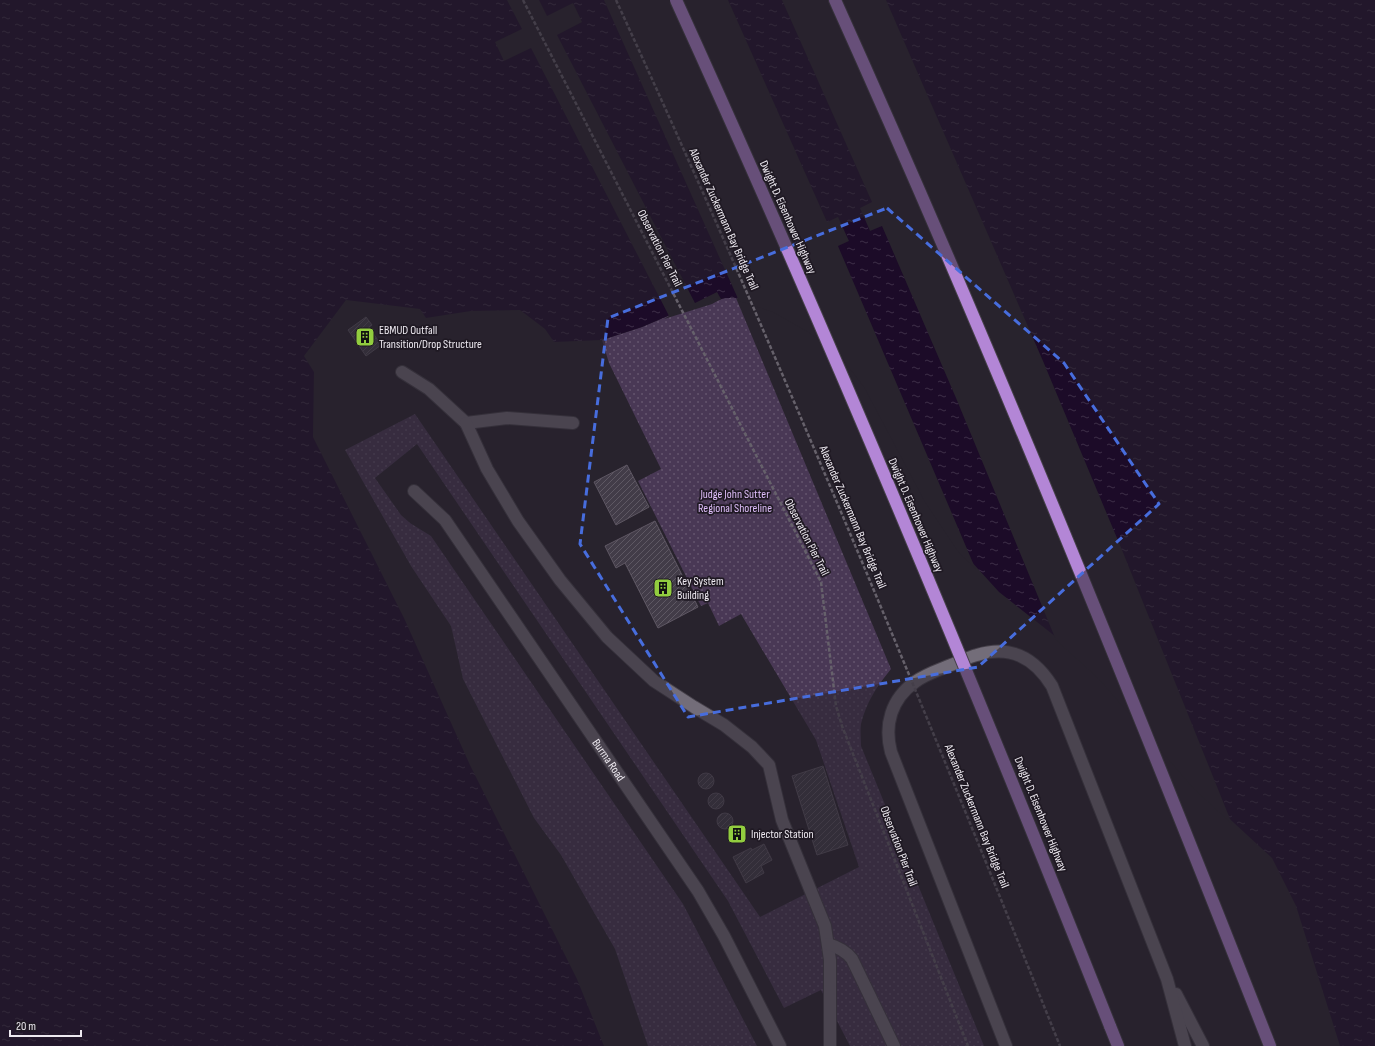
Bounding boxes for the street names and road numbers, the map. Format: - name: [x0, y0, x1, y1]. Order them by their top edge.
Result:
- street label: Alexander Zuckermann Bay Bridge Trail: [685, 145, 762, 292]
- street label: Dwight D. Eisenhower Highway: [756, 158, 819, 277]
- street label: Observation Pier Trail: [634, 207, 685, 289]
- street label: Alexander Zuckermann Bay Bridge Trail: [815, 443, 889, 591]
- street label: Dwight D. Eisenhower Highway: [885, 456, 947, 575]
- street label: Observation Pier Trail: [781, 496, 832, 578]
- street label: Burma Road: [589, 736, 628, 784]
- street label: Alexander Zuckermann Bay Bridge Trail: [940, 741, 1012, 890]
- street label: Dwight D. Eisenhower Highway: [1011, 755, 1071, 874]
- street label: Observation Pier Trail: [876, 804, 921, 888]

